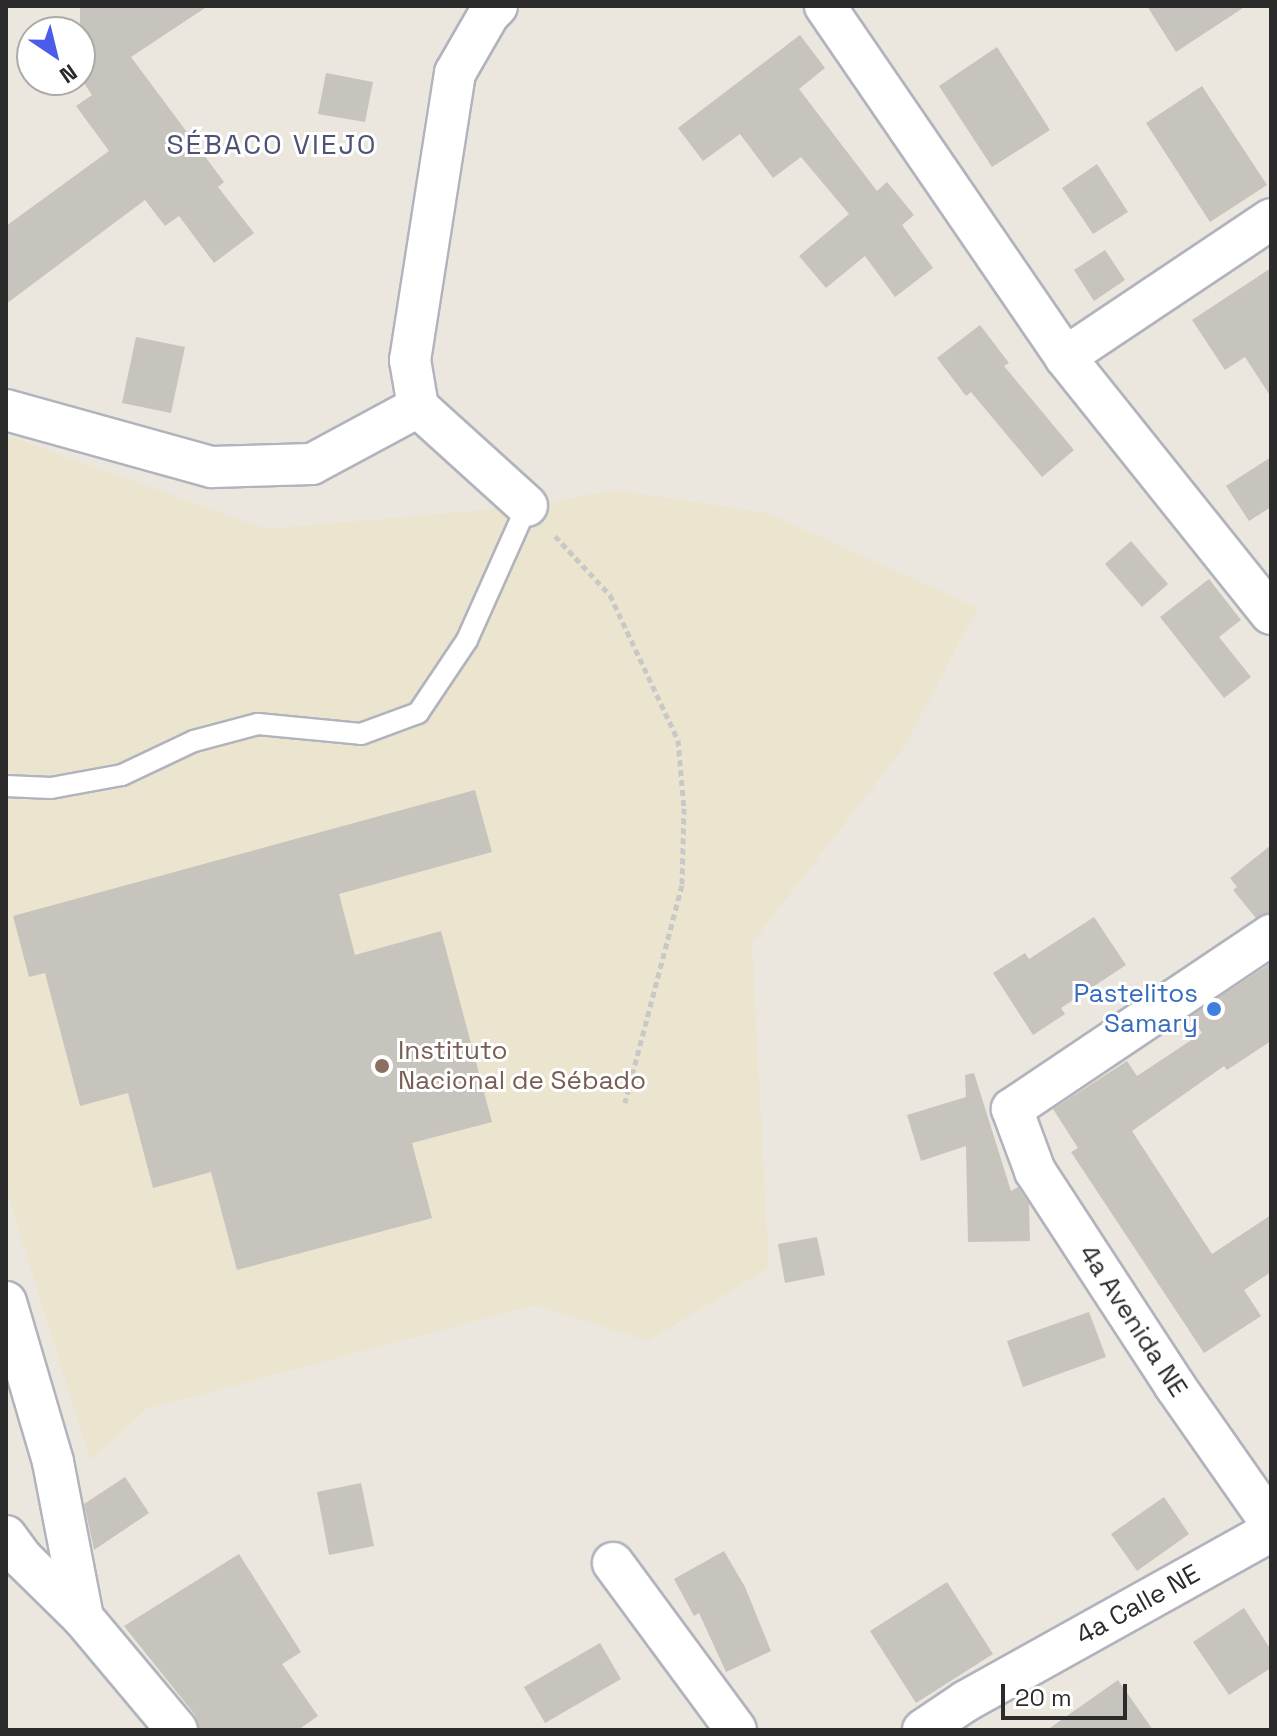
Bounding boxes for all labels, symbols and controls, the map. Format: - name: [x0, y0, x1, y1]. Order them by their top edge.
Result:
- north arrow: [16, 16, 96, 96]
- text: N: [55, 58, 83, 90]
- district label: SÉBACO VIEJO: [166, 127, 378, 161]
- place label: Pastelitos Samary: [1074, 978, 1198, 1040]
- marker: Pastelitos Samary: [1205, 1000, 1223, 1018]
- place label: Instituto Nacional de Sébado: [398, 1035, 646, 1096]
- marker: Instituto Nacional de Sébado: [373, 1057, 391, 1075]
- street label: 4a Avenida NE: [1072, 1239, 1194, 1403]
- street label: 4a Calle NE: [1071, 1558, 1205, 1652]
- scale bar: [1005, 1668, 1131, 1718]
- text: 20 m: [1015, 1682, 1072, 1713]

